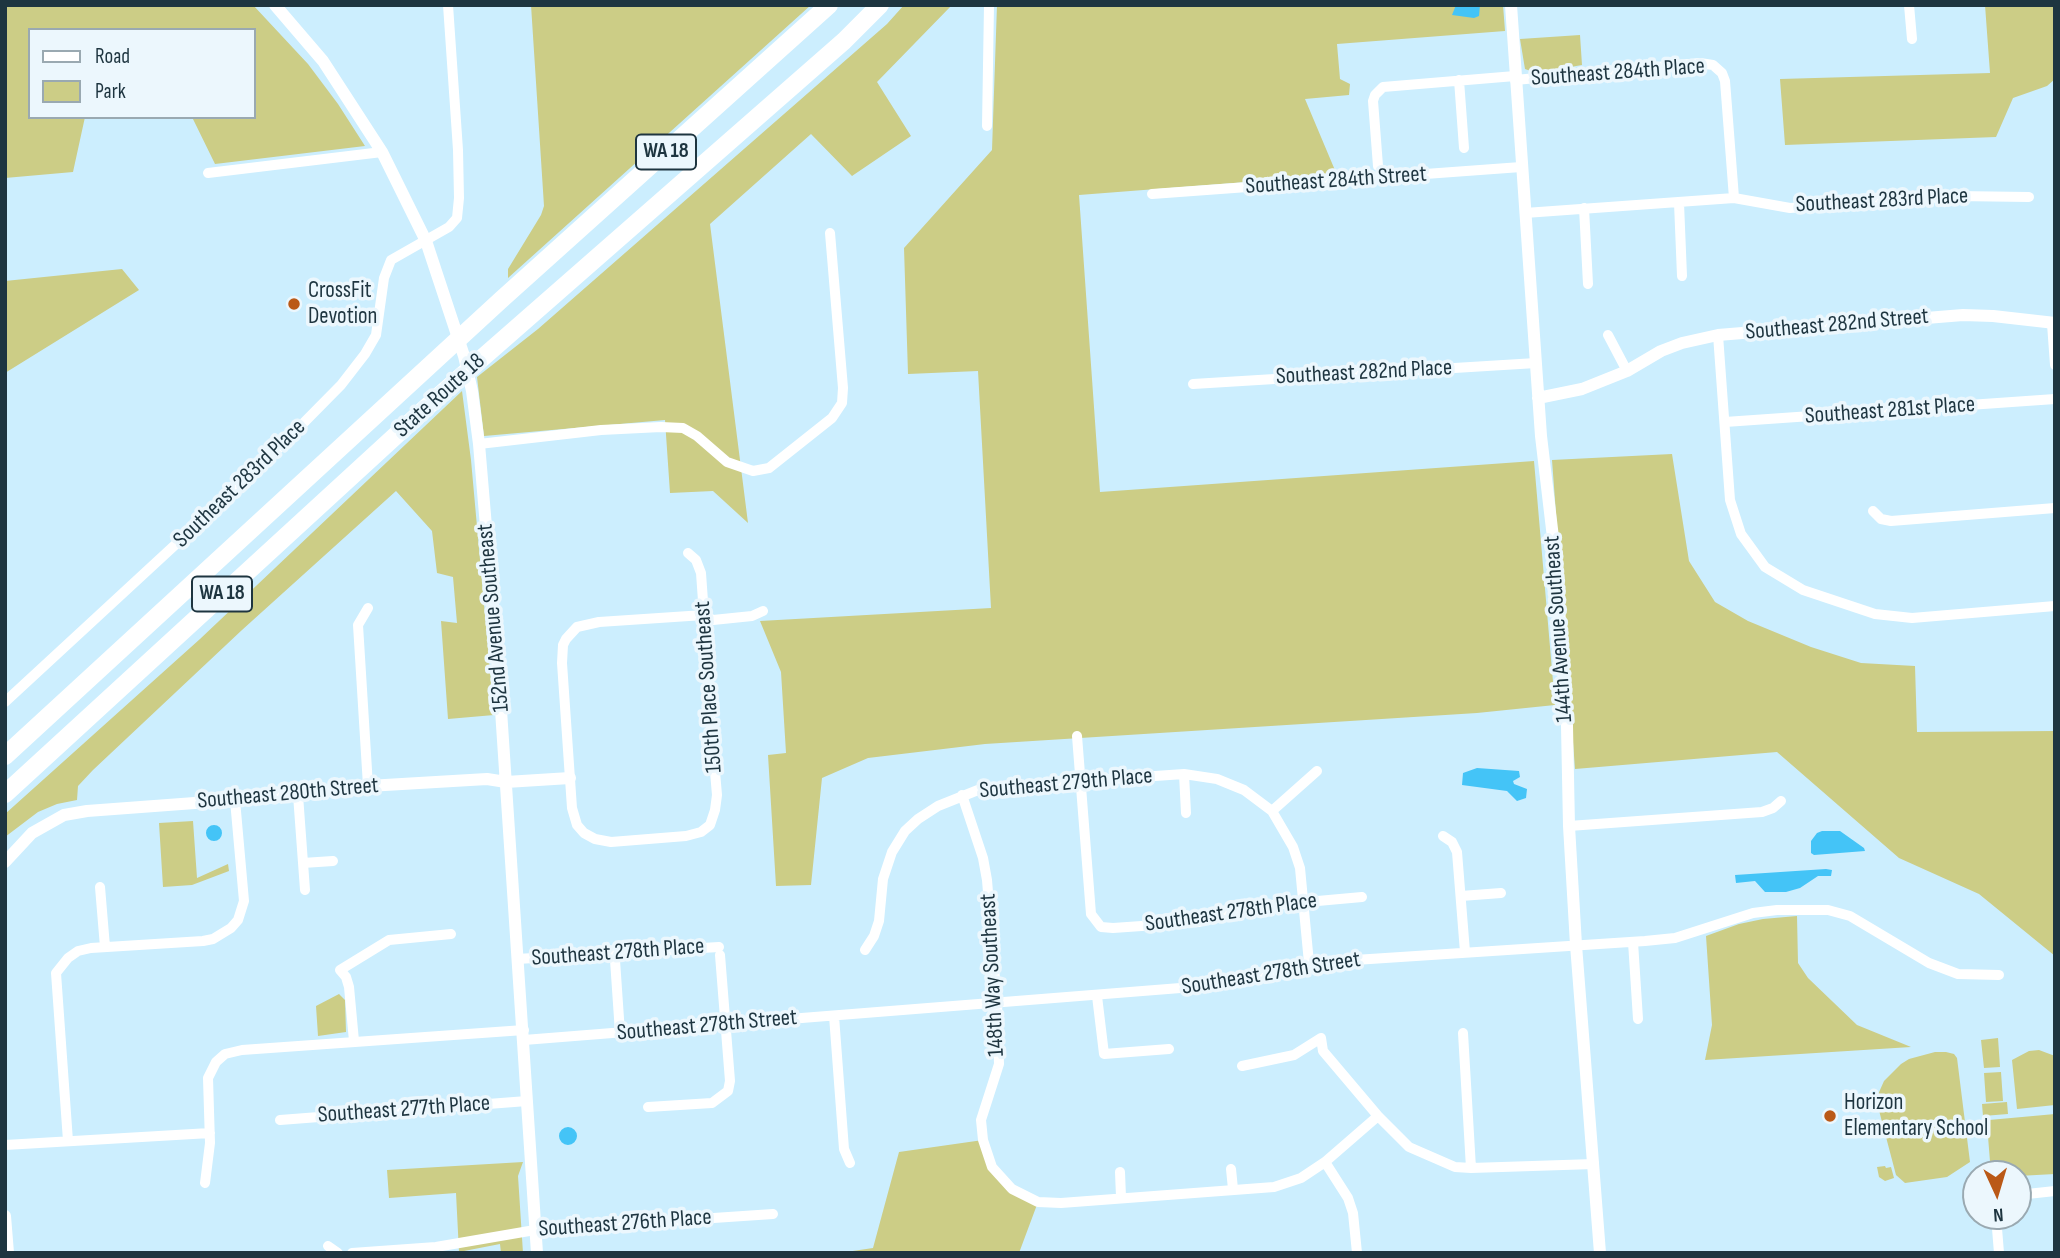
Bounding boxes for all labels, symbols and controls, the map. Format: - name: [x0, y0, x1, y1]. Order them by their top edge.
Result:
- legend: [28, 28, 256, 119]
- text: Road: [95, 44, 130, 69]
- street label: Southeast 284th Place: [1530, 53, 1706, 93]
- text: Park: [95, 79, 126, 104]
- road number: WA 18: [636, 134, 696, 170]
- street label: Southeast 284th Street: [1244, 161, 1428, 201]
- street label: Southeast 283rd Place: [1795, 183, 1969, 219]
- place label: CrossFit Devotion: [308, 277, 377, 331]
- marker: CrossFit Devotion: [286, 296, 302, 312]
- street label: Southeast 282nd Street: [1744, 303, 1930, 347]
- street label: State Route 18: [389, 348, 491, 444]
- street label: Southeast 282nd Place: [1275, 355, 1453, 391]
- street label: Southeast 281st Place: [1804, 391, 1976, 431]
- street label: Southeast 283rd Place: [168, 414, 312, 554]
- street label: 152nd Avenue Southeast: [472, 523, 516, 713]
- street label: 144th Avenue Southeast: [1539, 535, 1579, 723]
- road number: WA 18: [192, 576, 252, 612]
- street label: 150th Place Southeast: [689, 600, 729, 774]
- street label: Southeast 279th Place: [978, 763, 1154, 805]
- street label: Southeast 280th Street: [196, 772, 380, 816]
- street label: Southeast 278th Place: [1143, 887, 1319, 939]
- street label: 148th Way Southeast: [975, 893, 1011, 1057]
- street label: Southeast 278th Place: [531, 933, 705, 973]
- street label: Southeast 278th Street: [1180, 946, 1362, 1002]
- street label: Southeast 278th Street: [616, 1004, 798, 1048]
- place label: Horizon Elementary School: [1844, 1089, 1988, 1143]
- street label: Southeast 277th Place: [317, 1090, 491, 1130]
- marker: Horizon Elementary School: [1822, 1108, 1838, 1124]
- north arrow: [1962, 1160, 2032, 1230]
- text: N: [1992, 1203, 2004, 1226]
- street label: Southeast 276th Place: [538, 1204, 712, 1244]

